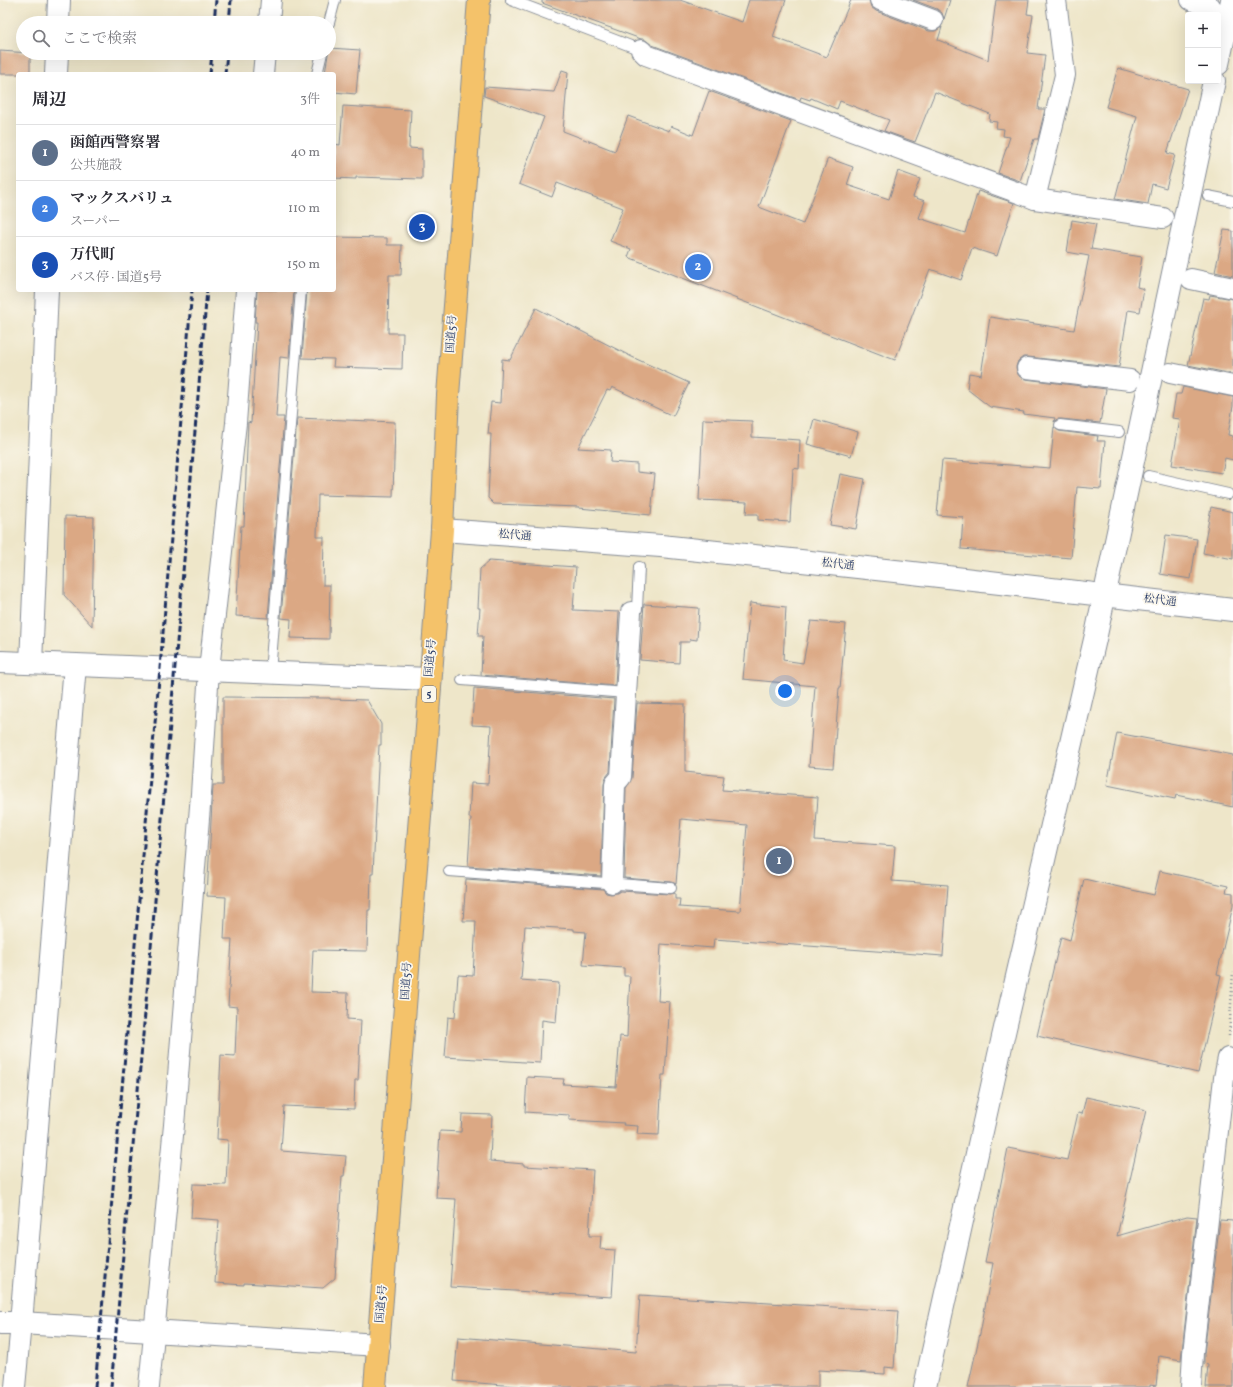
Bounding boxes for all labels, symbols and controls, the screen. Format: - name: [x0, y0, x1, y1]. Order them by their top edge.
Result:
- map controls: [1185, 12, 1221, 84]
- button: +: [1185, 12, 1221, 48]
- search box: [16, 16, 336, 60]
- icon: search: [30, 27, 52, 49]
- text: ここで検索: [62, 29, 137, 50]
- button: −: [1185, 48, 1221, 84]
- text: 周辺: [32, 89, 66, 112]
- text: 3件: [300, 91, 320, 109]
- text: 函館西警察署: [70, 133, 160, 154]
- text: 1: [42, 144, 48, 162]
- text: 40 m: [291, 144, 320, 162]
- text: 公共施設: [70, 157, 122, 175]
- text: マックスバリュ: [70, 189, 174, 210]
- text: 2: [42, 200, 48, 218]
- text: 110 m: [288, 200, 320, 218]
- pin: 3: [409, 212, 435, 242]
- text: スーパー: [70, 213, 121, 231]
- text: 万代町: [70, 245, 115, 266]
- pin: 2: [685, 252, 711, 282]
- text: 3: [42, 256, 48, 274]
- text: 150 m: [287, 256, 320, 274]
- text: バス停 · 国道5号: [70, 269, 162, 287]
- street label: 国道5号: [443, 314, 461, 354]
- street label: 松代通: [498, 527, 532, 545]
- street label: 松代通: [821, 556, 855, 574]
- street label: 松代通: [1143, 592, 1177, 610]
- street label: 国道5号: [422, 638, 440, 678]
- your location: [775, 681, 795, 701]
- road number: 5: [422, 686, 436, 702]
- pin: 1: [766, 846, 792, 876]
- street label: 国道5号: [398, 961, 416, 1001]
- street label: 国道5号: [373, 1284, 391, 1324]

